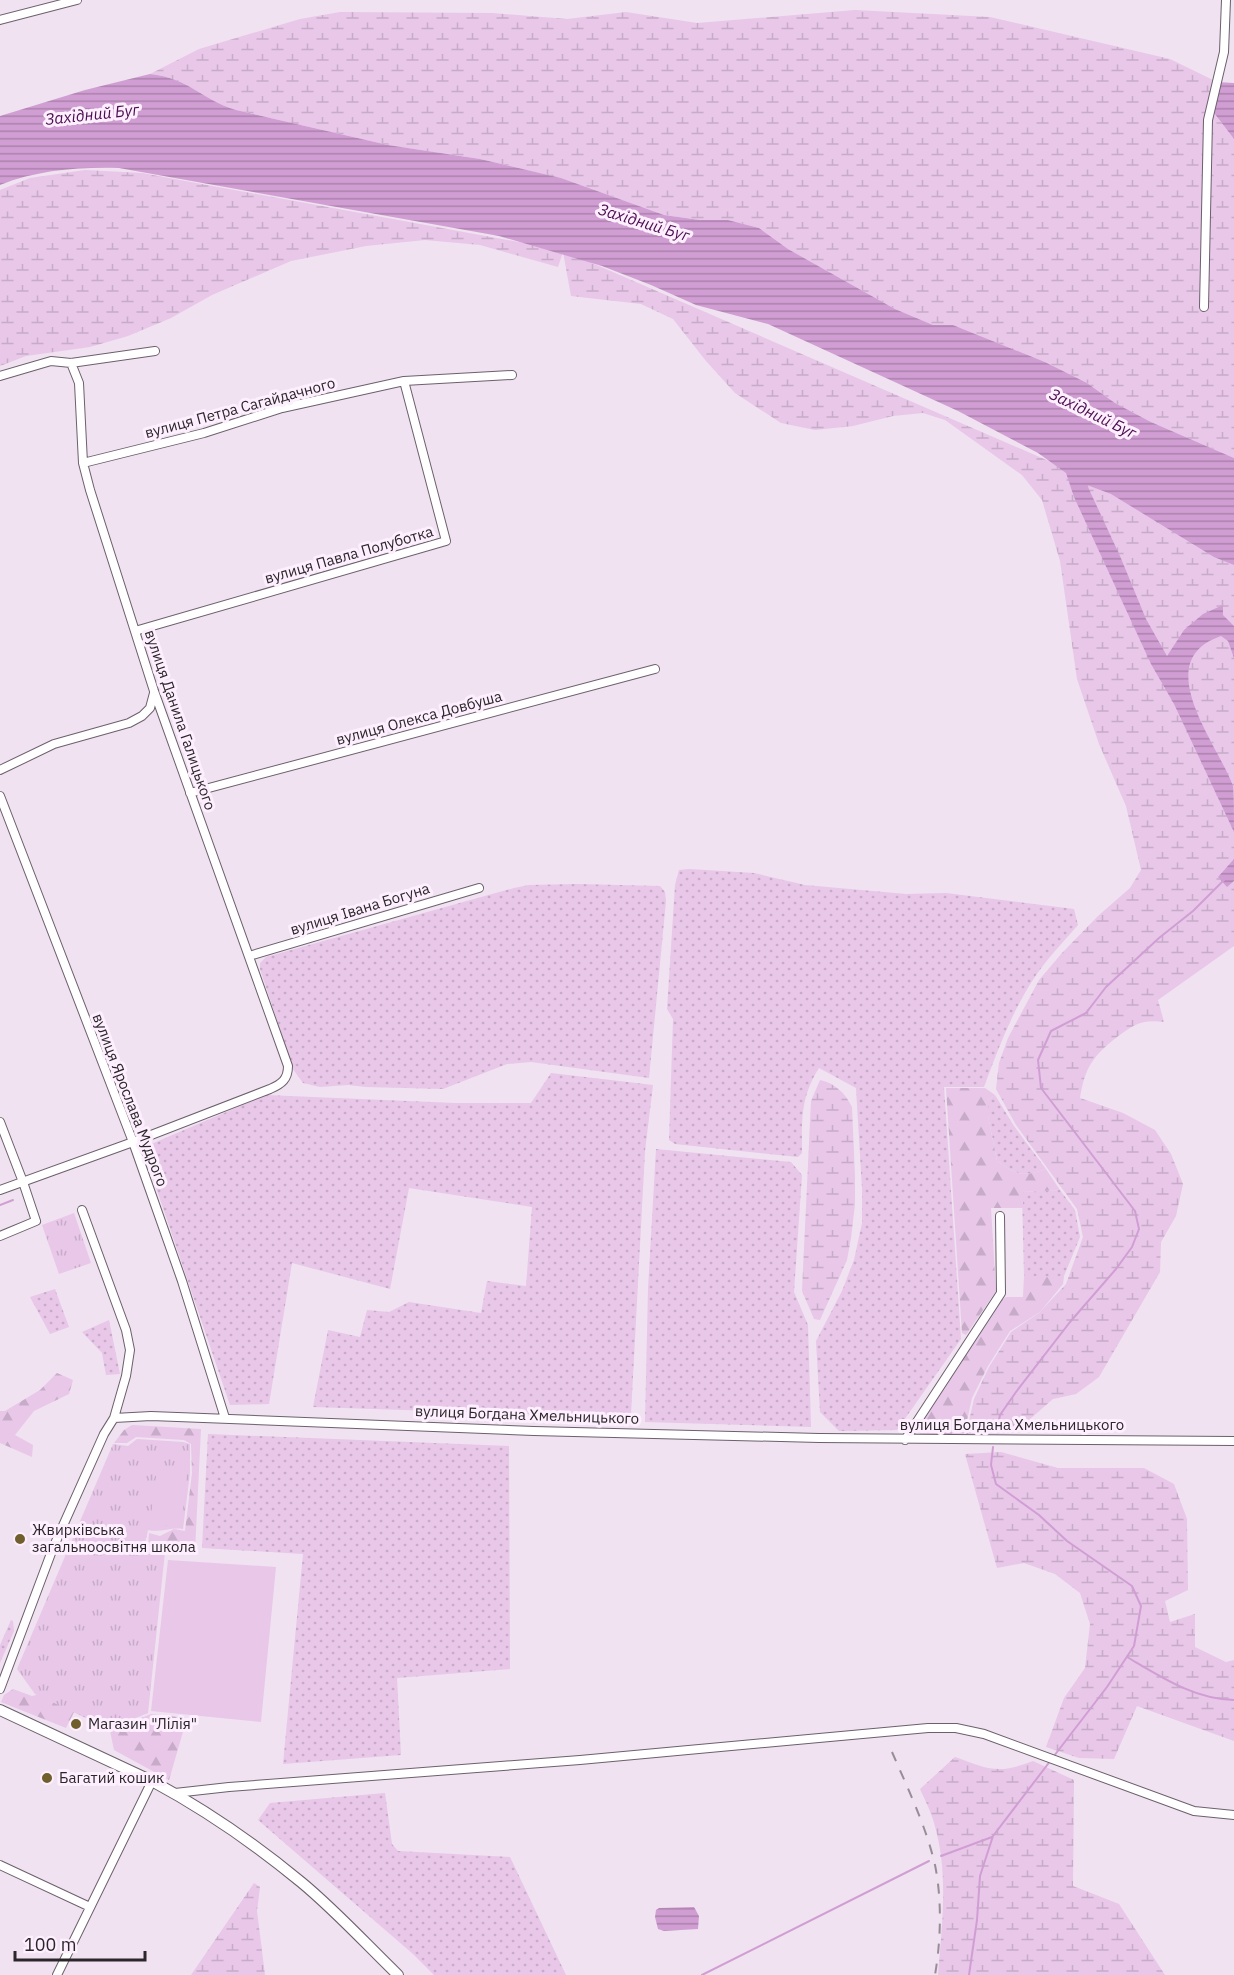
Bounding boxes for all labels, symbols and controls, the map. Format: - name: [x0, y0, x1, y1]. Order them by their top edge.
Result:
- water label: Західний Буг: [44, 99, 141, 129]
- water label: Західний Буг: [596, 199, 693, 246]
- street label: вулиця Петра Сагайдачного: [143, 373, 337, 442]
- water label: Західний Буг: [1046, 383, 1141, 443]
- street label: вулиця Павла Полуботка: [262, 521, 435, 588]
- street label: вулиця Данила Галицького: [141, 627, 220, 812]
- street label: вулиця Олекса Довбуша: [334, 686, 504, 749]
- street label: вулиця Івана Богуна: [288, 878, 432, 939]
- street label: вулиця Ярослава Мудрого: [89, 1011, 172, 1189]
- street label: вулиця Богдана Хмельницького: [415, 1401, 639, 1428]
- street label: вулиця Богдана Хмельницького: [900, 1415, 1124, 1434]
- place label: Жвирківська загальноосвітня школа: [32, 1520, 196, 1556]
- marker: Жвирківська загальноосвітня школа: [13, 1532, 27, 1546]
- place label: Магазин "Лілія": [88, 1714, 197, 1733]
- marker: Магазин "Лілія": [69, 1717, 83, 1731]
- place label: Багатий кошик: [59, 1768, 164, 1787]
- marker: Багатий кошик: [40, 1771, 54, 1785]
- scale bar: [15, 1924, 146, 1962]
- text: 100 m: [24, 1933, 76, 1956]

